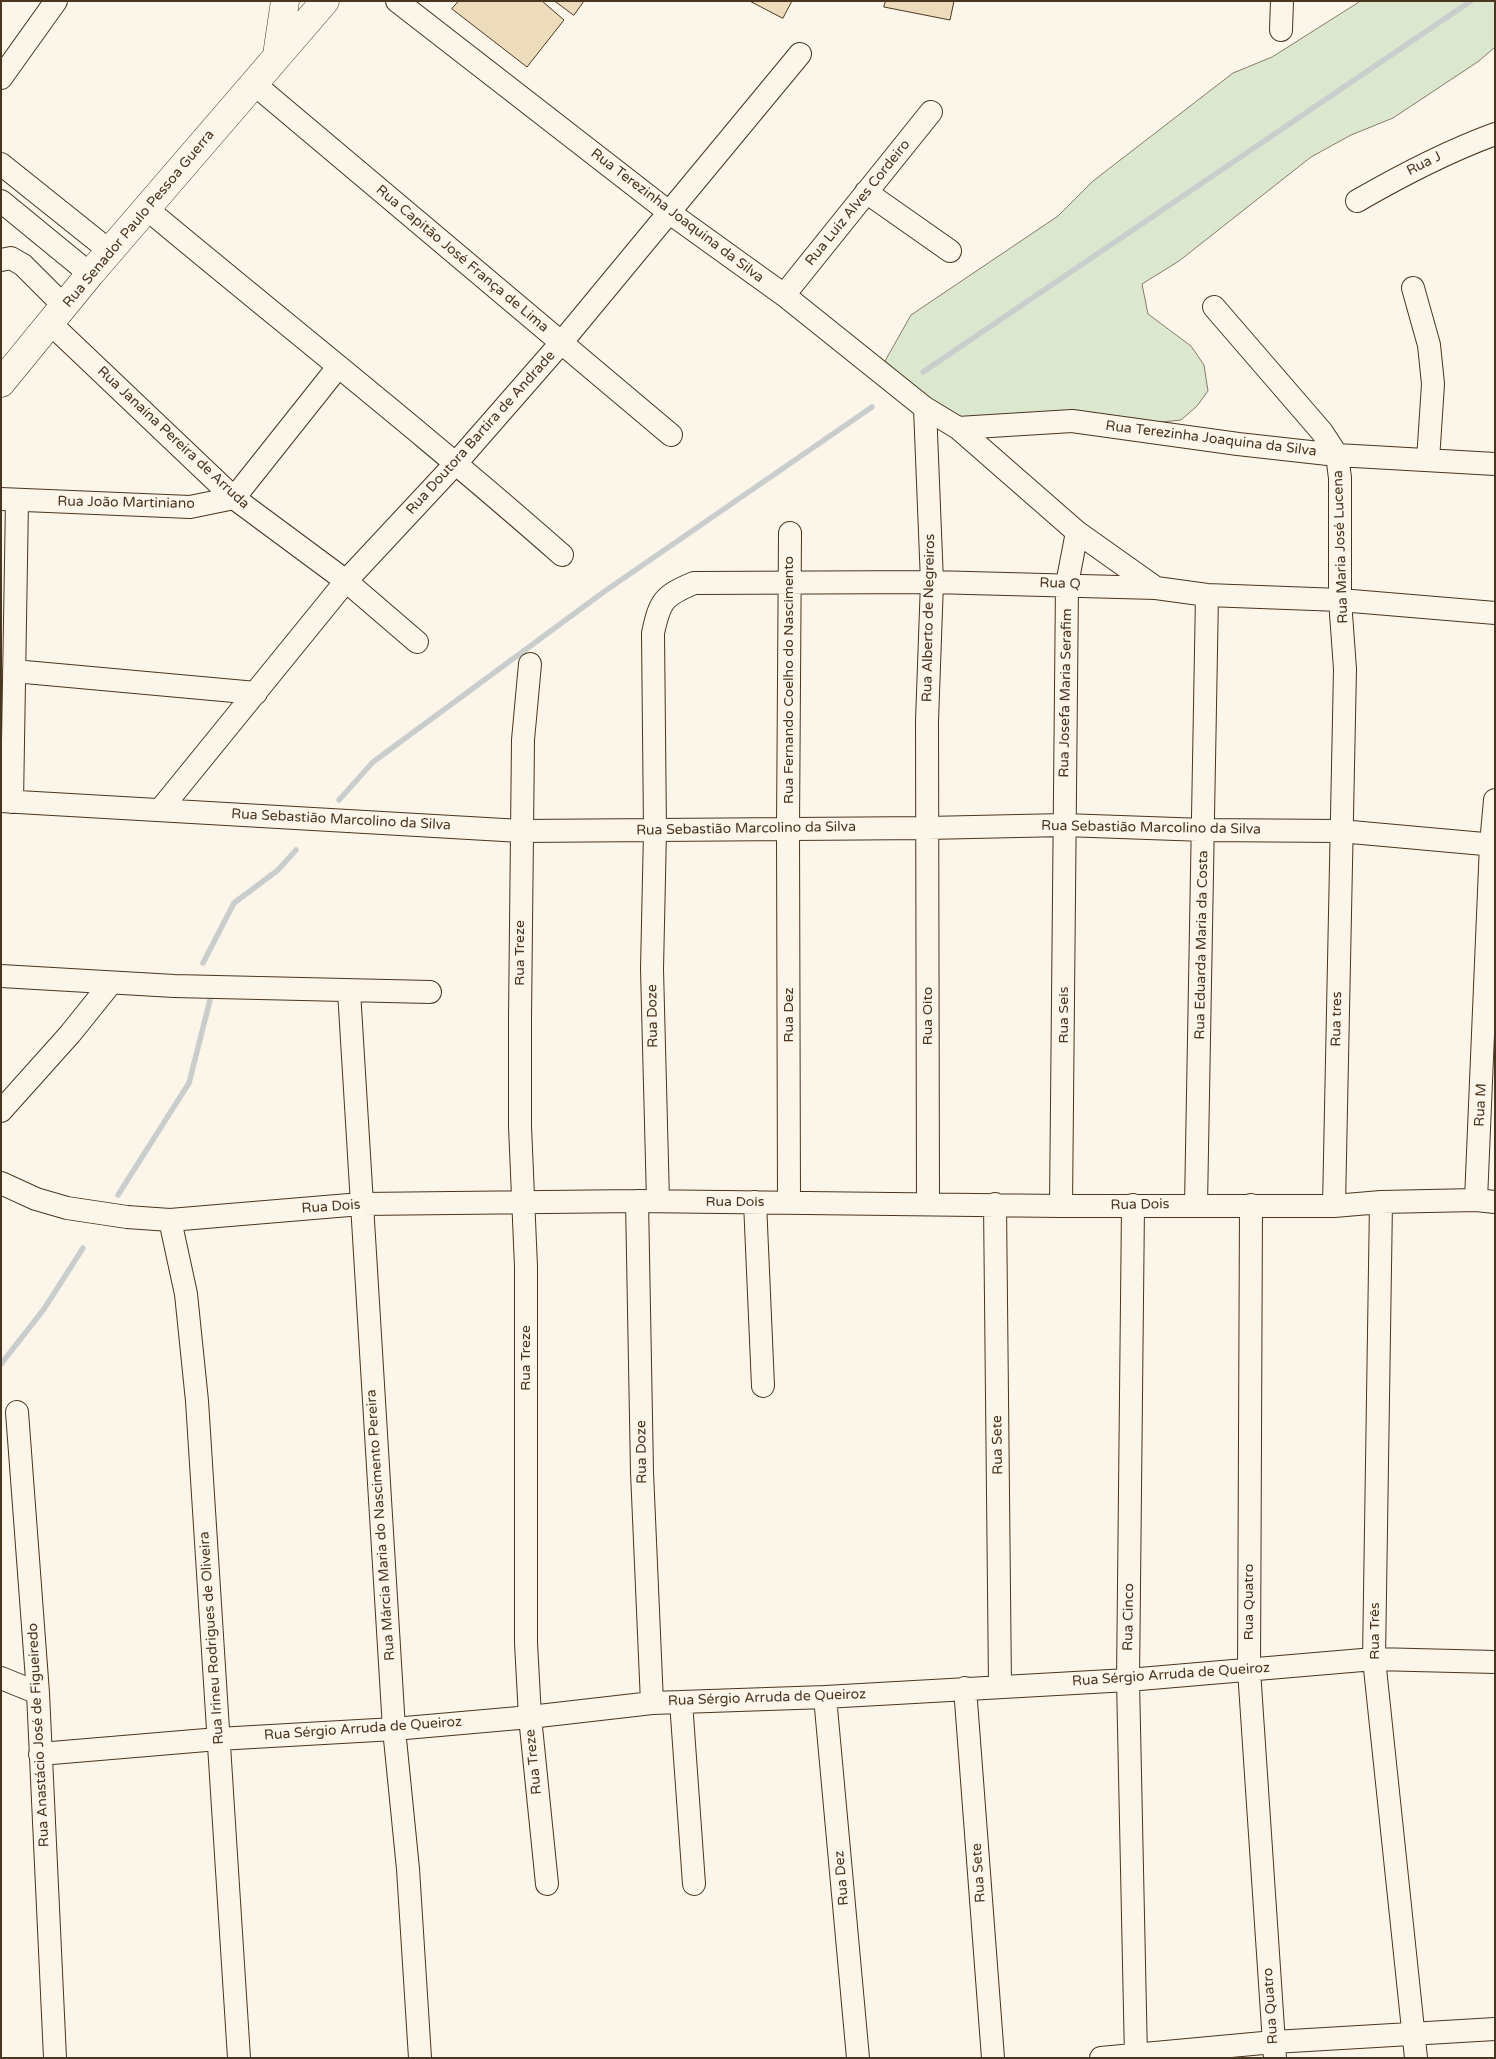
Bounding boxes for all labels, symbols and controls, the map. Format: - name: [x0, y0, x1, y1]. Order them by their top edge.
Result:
- street label: Rua Senador Paulo Pessoa Guerra: [60, 127, 218, 311]
- street label: Rua Luiz Alves Cordeiro: [802, 137, 914, 269]
- street label: Rua Terezinha Joaquina da Silva: [587, 145, 767, 287]
- street label: Rua J: [1404, 148, 1444, 180]
- street label: Rua Capitão José França de Lima: [372, 182, 552, 336]
- street label: Rua Doutora Bartira de Andrade: [403, 348, 559, 518]
- street label: Rua Janaína Pereira de Arruda: [94, 363, 252, 513]
- street label: Rua Terezinha Joaquina da Silva: [1105, 418, 1317, 460]
- street label: Rua Maria José Lucena: [1330, 470, 1352, 624]
- street label: Rua João Martiniano: [57, 493, 195, 513]
- street label: Rua Alberto de Negreiros: [919, 534, 939, 702]
- street label: Rua Fernando Coelho do Nascimento: [781, 556, 797, 804]
- street label: Rua Q: [1039, 575, 1081, 593]
- street label: Rua Josefa Maria Serafim: [1056, 608, 1076, 778]
- street label: Rua Sebastião Marcolino da Silva: [231, 806, 451, 834]
- street label: Rua Sebastião Marcolino da Silva: [1041, 818, 1261, 838]
- street label: Rua Sebastião Marcolino da Silva: [636, 819, 856, 839]
- street label: Rua Eduarda Maria da Costa: [1192, 850, 1212, 1040]
- street label: Rua Treze: [512, 920, 528, 986]
- street label: Rua Doze: [644, 984, 662, 1048]
- street label: Rua Dez: [781, 987, 797, 1043]
- street label: Rua Oito: [920, 987, 936, 1045]
- street label: Rua Seis: [1056, 987, 1072, 1043]
- street label: Rua tres: [1328, 991, 1346, 1047]
- street label: Rua M: [1471, 1083, 1491, 1127]
- street label: Rua Dois: [706, 1194, 764, 1210]
- street label: Rua Dois: [1110, 1196, 1170, 1214]
- street label: Rua Dois: [301, 1197, 361, 1217]
- street label: Rua Treze: [518, 1325, 534, 1391]
- street label: Rua Márcia Maria do Nascimento Pereira: [363, 1389, 399, 1661]
- street label: Rua Sete: [989, 1415, 1007, 1475]
- street label: Rua Doze: [633, 1420, 651, 1484]
- street label: Rua Irineu Rodrigues de Oliveira: [196, 1531, 228, 1745]
- street label: Rua Quatro: [1241, 1564, 1257, 1640]
- street label: Rua Cinco: [1120, 1583, 1138, 1651]
- street label: Rua Três: [1367, 1602, 1383, 1660]
- street label: Rua Anastácio José de Figueiredo: [25, 1622, 53, 1848]
- street label: Rua Sérgio Arruda de Queiroz: [1071, 1660, 1271, 1690]
- street label: Rua Sérgio Arruda de Queiroz: [668, 1686, 866, 1710]
- street label: Rua Sérgio Arruda de Queiroz: [263, 1714, 463, 1744]
- street label: Rua Treze: [522, 1728, 546, 1796]
- street label: Rua Sete: [969, 1843, 989, 1903]
- street label: Rua Dez: [831, 1850, 853, 1906]
- street label: Rua Quatro: [1260, 1967, 1282, 2045]

